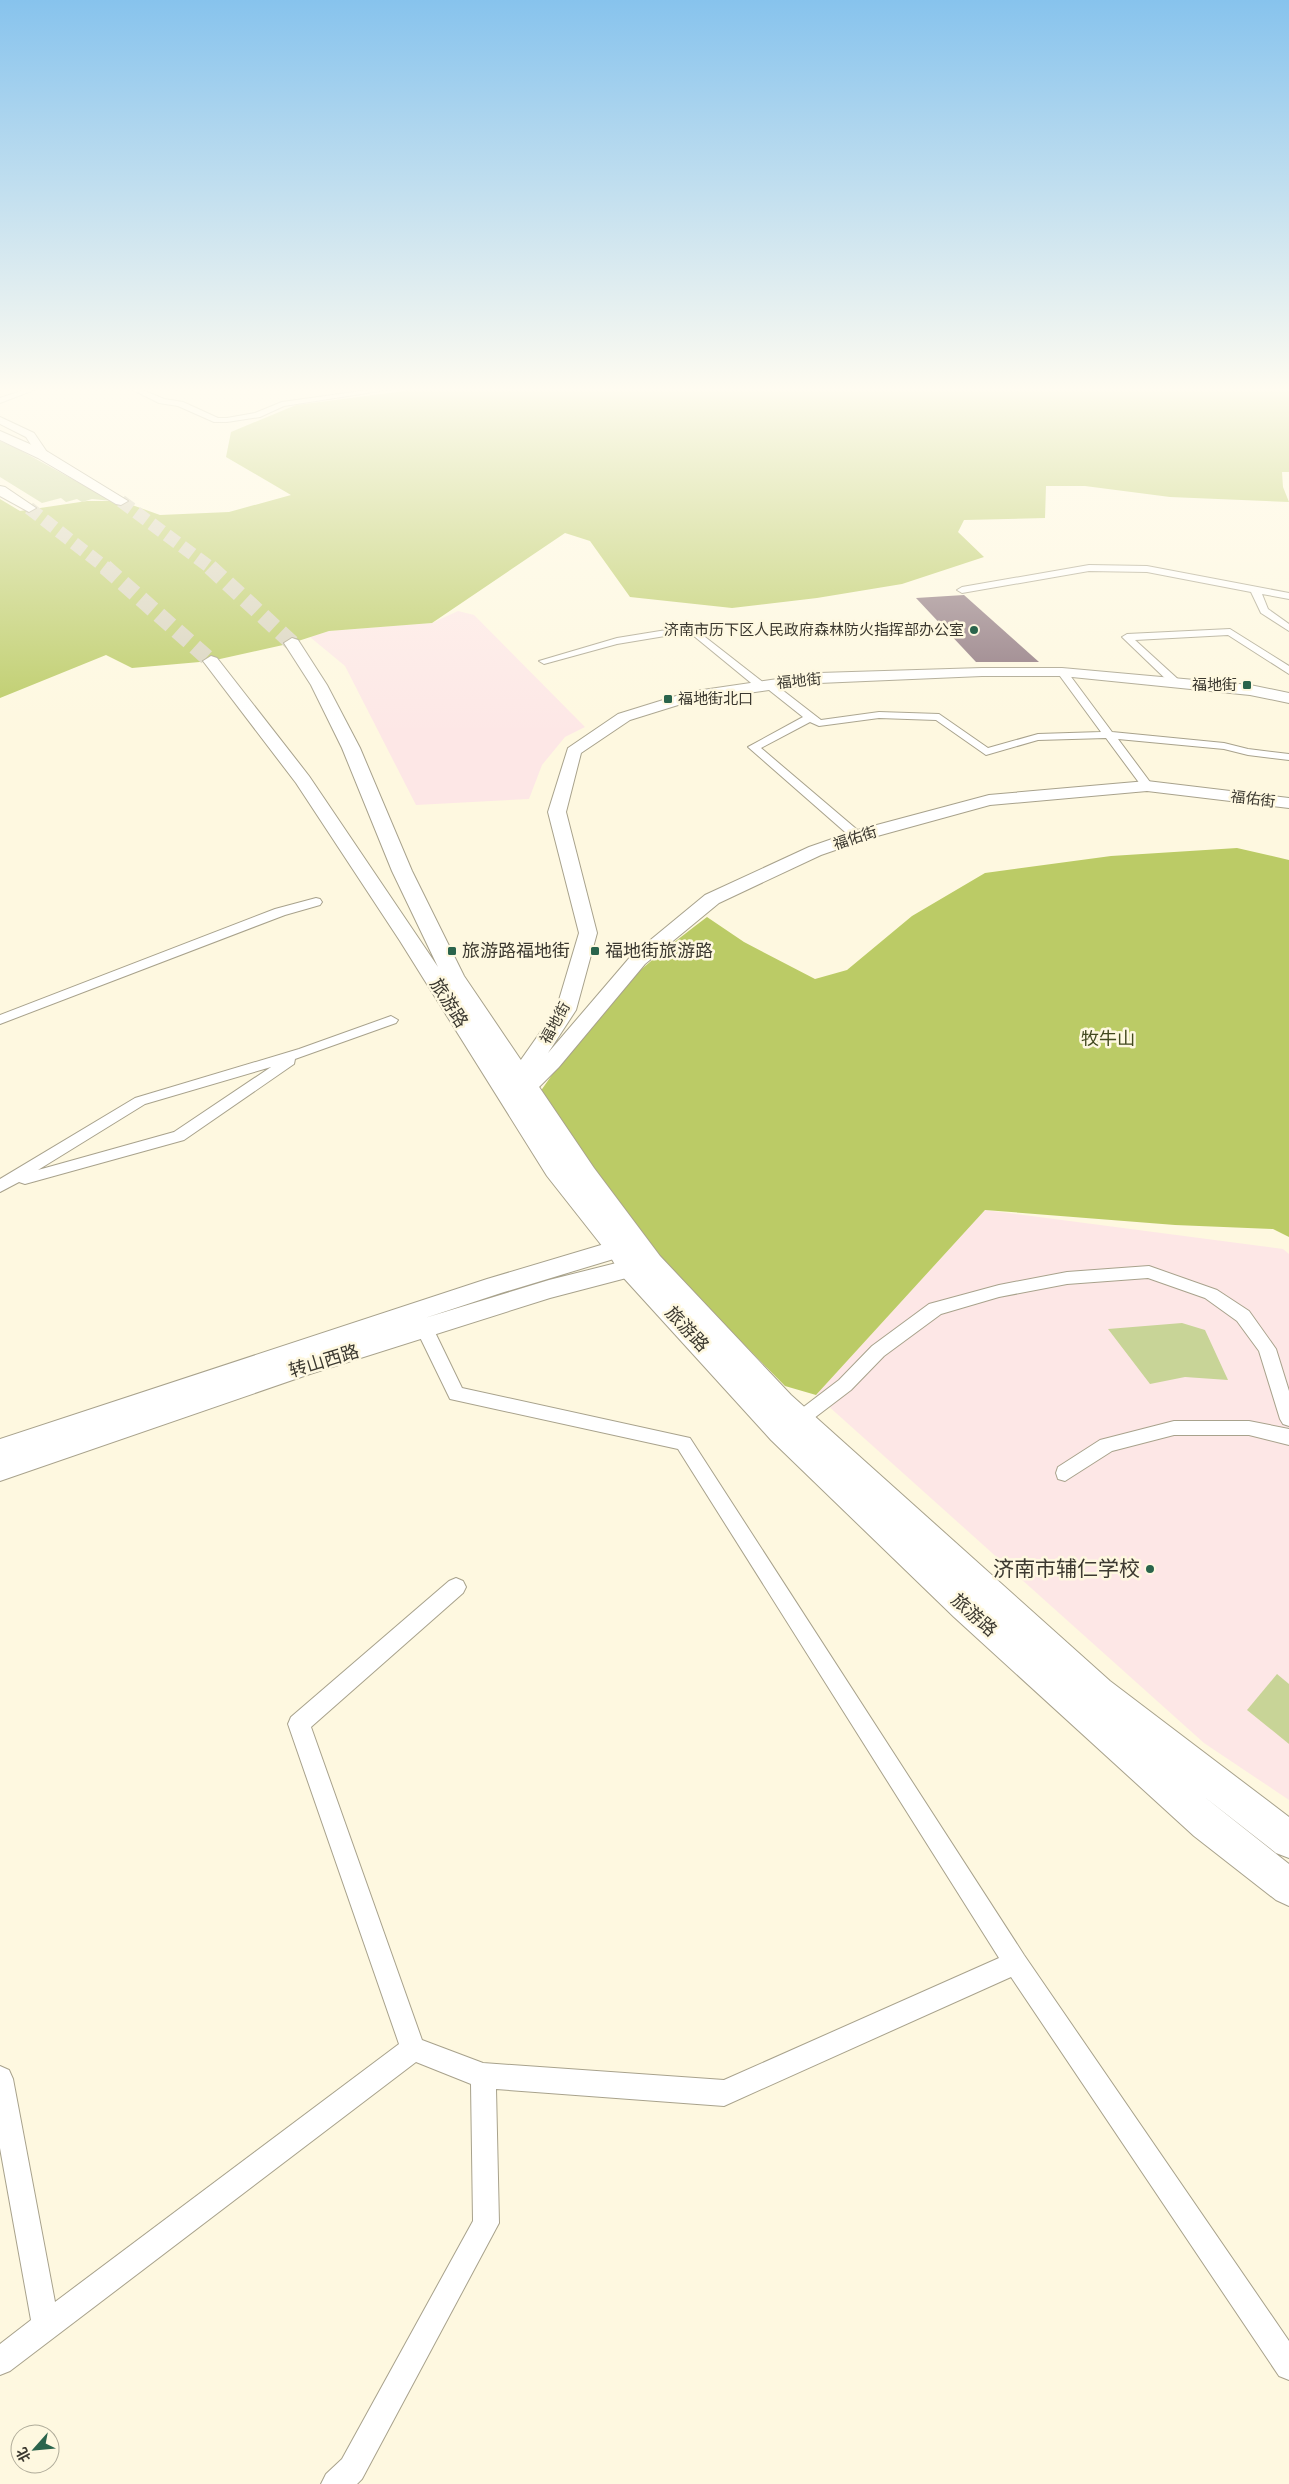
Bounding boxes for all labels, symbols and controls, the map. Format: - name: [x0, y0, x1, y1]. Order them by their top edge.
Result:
- place label: 济南市历下区人民政府森林防火指挥部办公室: [664, 621, 964, 638]
- marker: 济南市历下区人民政府森林防火指挥部办公室: [968, 624, 980, 636]
- street label: 福地街: [776, 670, 822, 691]
- place label: 福地街: [1192, 676, 1237, 693]
- marker: 福地街: [1241, 679, 1253, 691]
- place label: 福地街北口: [678, 690, 753, 707]
- marker: 福地街北口: [662, 693, 674, 705]
- street label: 福佑街: [1230, 787, 1276, 810]
- street label: 福佑街: [831, 822, 879, 853]
- place label: 旅游路福地街: [462, 941, 570, 961]
- place label: 福地街旅游路: [605, 941, 713, 961]
- marker: 旅游路福地街: [446, 945, 458, 957]
- marker: 福地街旅游路: [589, 945, 601, 957]
- street label: 旅游路: [426, 975, 472, 1031]
- street label: 福地街: [536, 999, 573, 1047]
- park label: 牧牛山: [1081, 1029, 1135, 1049]
- street label: 旅游路: [661, 1302, 713, 1356]
- street label: 转山西路: [287, 1341, 361, 1381]
- place label: 济南市辅仁学校: [993, 1557, 1140, 1580]
- marker: 济南市辅仁学校: [1144, 1563, 1156, 1575]
- street label: 旅游路: [947, 1590, 1001, 1640]
- north arrow: [10, 2424, 60, 2474]
- text: 北: [13, 2445, 34, 2465]

